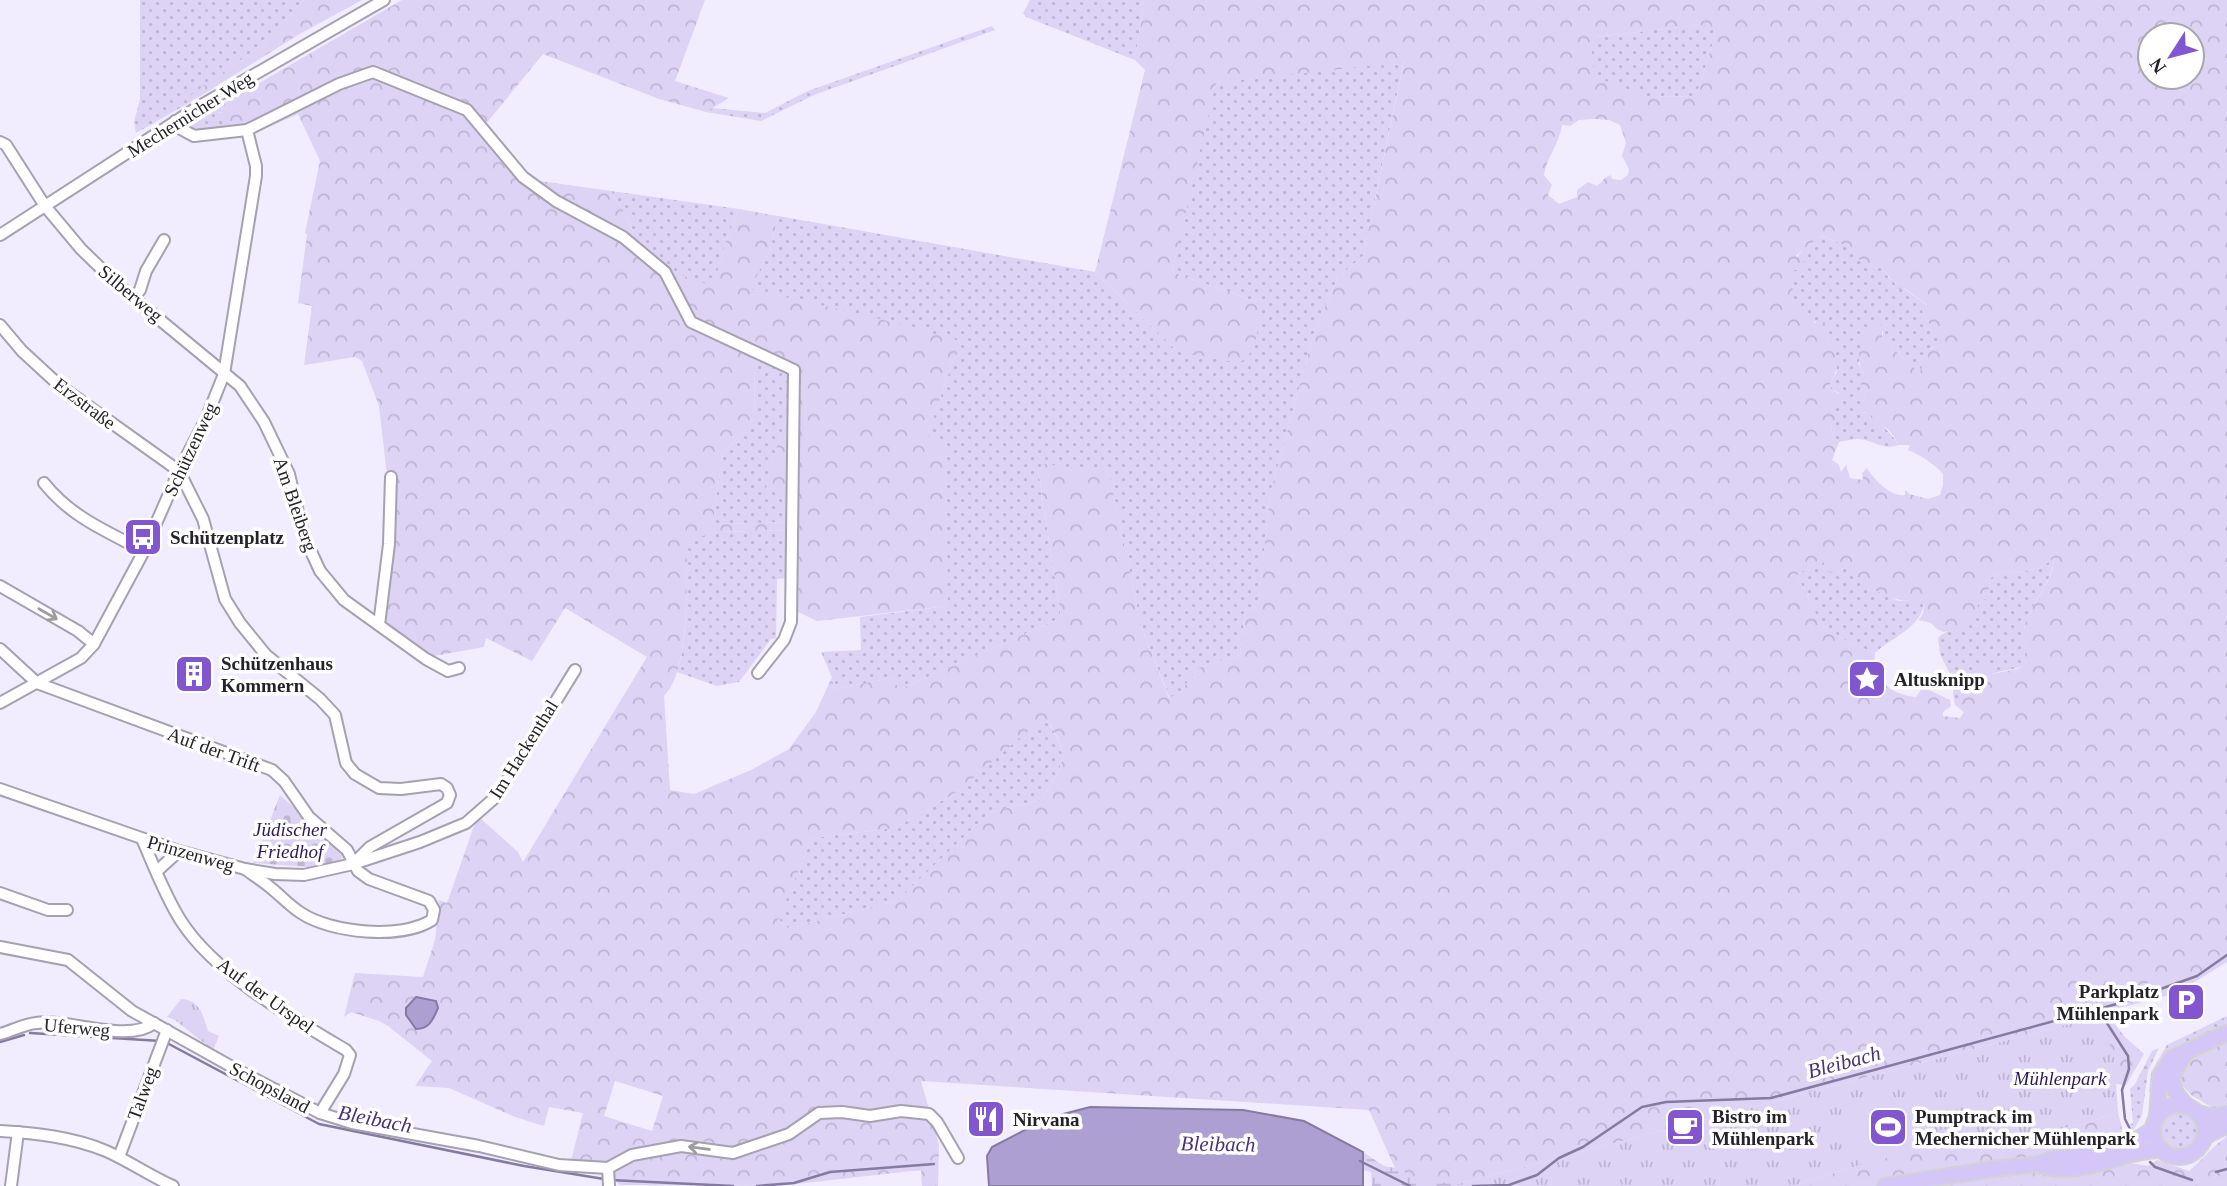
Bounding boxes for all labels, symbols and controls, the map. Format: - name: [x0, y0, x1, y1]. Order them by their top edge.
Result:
- north arrow: [2136, 21, 2206, 91]
- text: N: [2145, 54, 2170, 77]
- street label: Mechernicher Weg: [124, 67, 257, 162]
- street label: Silberweg: [94, 261, 167, 327]
- street label: Erzstraße: [50, 373, 120, 433]
- street label: Schützenweg: [160, 398, 222, 500]
- street label: Am Bleiberg: [270, 454, 322, 555]
- bus stop icon: Schützenplatz: [122, 516, 164, 558]
- place label: Schützenplatz: [170, 527, 285, 548]
- one-way arrow: [37, 608, 58, 621]
- building icon: Schützenhaus Kommern: [173, 653, 215, 695]
- place label: Schützenhaus Kommern: [221, 653, 333, 696]
- place icon: Altusknipp: [1846, 658, 1888, 700]
- place label: Altusknipp: [1894, 669, 1985, 690]
- street label: Im Hackenthal: [485, 696, 562, 802]
- street label: Auf der Trift: [165, 723, 264, 776]
- park label: Jüdischer Friedhof: [253, 819, 328, 862]
- street label: Prinzenweg: [145, 831, 237, 876]
- street label: Auf der Urspel: [213, 953, 318, 1037]
- place label: Parkplatz Mühlenpark: [2057, 981, 2160, 1024]
- parking icon: Parkplatz Mühlenpark: [2165, 981, 2207, 1023]
- street label: Uferweg: [43, 1014, 111, 1041]
- water label: Bleibach: [1805, 1041, 1883, 1083]
- street label: Schopsland: [226, 1058, 314, 1118]
- street label: Talweg: [123, 1063, 162, 1123]
- park label: Mühlenpark: [2013, 1068, 2107, 1089]
- restaurant icon: Nirvana: [965, 1098, 1007, 1140]
- water label: Bleibach: [336, 1100, 414, 1138]
- cafe icon: Bistro im Mühlenpark: [1664, 1106, 1706, 1148]
- place label: Bistro im Mühlenpark: [1712, 1106, 1815, 1149]
- sports icon: Pumptrack im Mechernicher Mühlenpark: [1867, 1106, 1909, 1148]
- place label: Pumptrack im Mechernicher Mühlenpark: [1915, 1106, 2136, 1149]
- place label: Nirvana: [1013, 1109, 1080, 1130]
- water label: Bleibach: [1180, 1131, 1256, 1157]
- one-way arrow: [688, 1141, 711, 1154]

